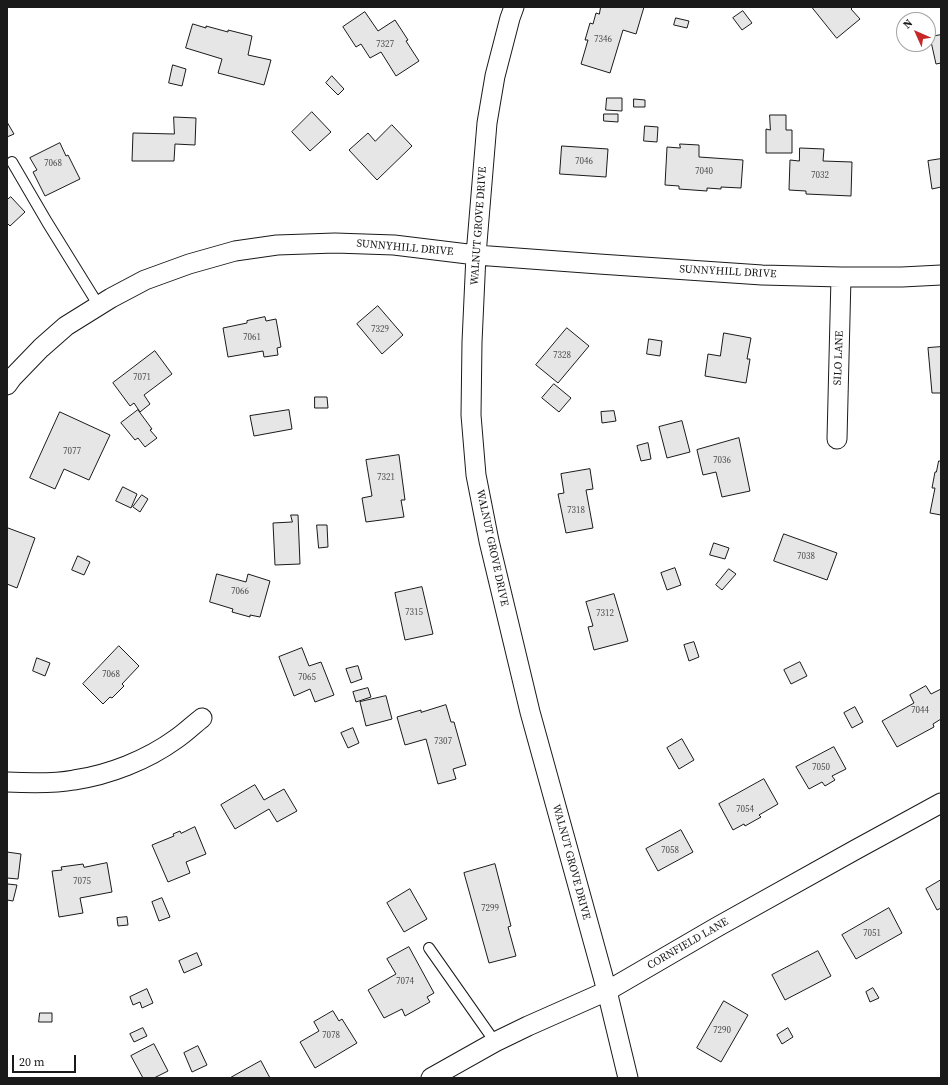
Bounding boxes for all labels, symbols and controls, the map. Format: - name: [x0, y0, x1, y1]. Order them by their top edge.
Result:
- north arrow: [896, 12, 936, 52]
- text: N: [900, 16, 916, 32]
- house number: 7346: [594, 35, 612, 45]
- house number: 7327: [376, 40, 394, 50]
- house number: 7046: [575, 157, 593, 167]
- house number: 7068: [44, 159, 62, 169]
- street label: WALNUT GROVE DRIVE: [468, 166, 490, 286]
- house number: 7040: [695, 167, 713, 177]
- house number: 7032: [811, 171, 829, 181]
- street label: SUNNYHILL DRIVE: [356, 237, 454, 259]
- street label: SUNNYHILL DRIVE: [679, 263, 777, 281]
- house number: 7329: [371, 325, 389, 335]
- street label: SILO LANE: [831, 330, 847, 386]
- house number: 7061: [243, 333, 261, 343]
- house number: 7328: [553, 351, 571, 361]
- house number: 7071: [133, 373, 151, 383]
- house number: 7077: [63, 447, 81, 457]
- house number: 7036: [713, 456, 731, 466]
- house number: 7321: [377, 473, 395, 483]
- street label: WALNUT GROVE DRIVE: [473, 488, 511, 608]
- house number: 7318: [567, 506, 585, 516]
- house number: 7038: [797, 552, 815, 562]
- house number: 7066: [231, 587, 249, 597]
- house number: 7315: [405, 608, 423, 618]
- house number: 7312: [596, 609, 614, 619]
- house number: 7068: [102, 670, 120, 680]
- house number: 7065: [298, 673, 316, 683]
- house number: 7044: [911, 706, 929, 716]
- house number: 7307: [434, 737, 452, 747]
- house number: 7050: [812, 763, 830, 773]
- street label: WALNUT GROVE DRIVE: [549, 803, 593, 921]
- house number: 7054: [736, 805, 754, 815]
- house number: 7058: [661, 846, 679, 856]
- house number: 7075: [73, 877, 91, 887]
- house number: 7299: [481, 904, 499, 914]
- street label: CORNFIELD LANE: [645, 915, 731, 973]
- house number: 7051: [863, 929, 881, 939]
- house number: 7074: [396, 977, 414, 987]
- house number: 7290: [713, 1026, 731, 1036]
- house number: 7078: [322, 1031, 340, 1041]
- scale bar: [14, 1047, 78, 1073]
- text: 20 m: [19, 1054, 45, 1070]

